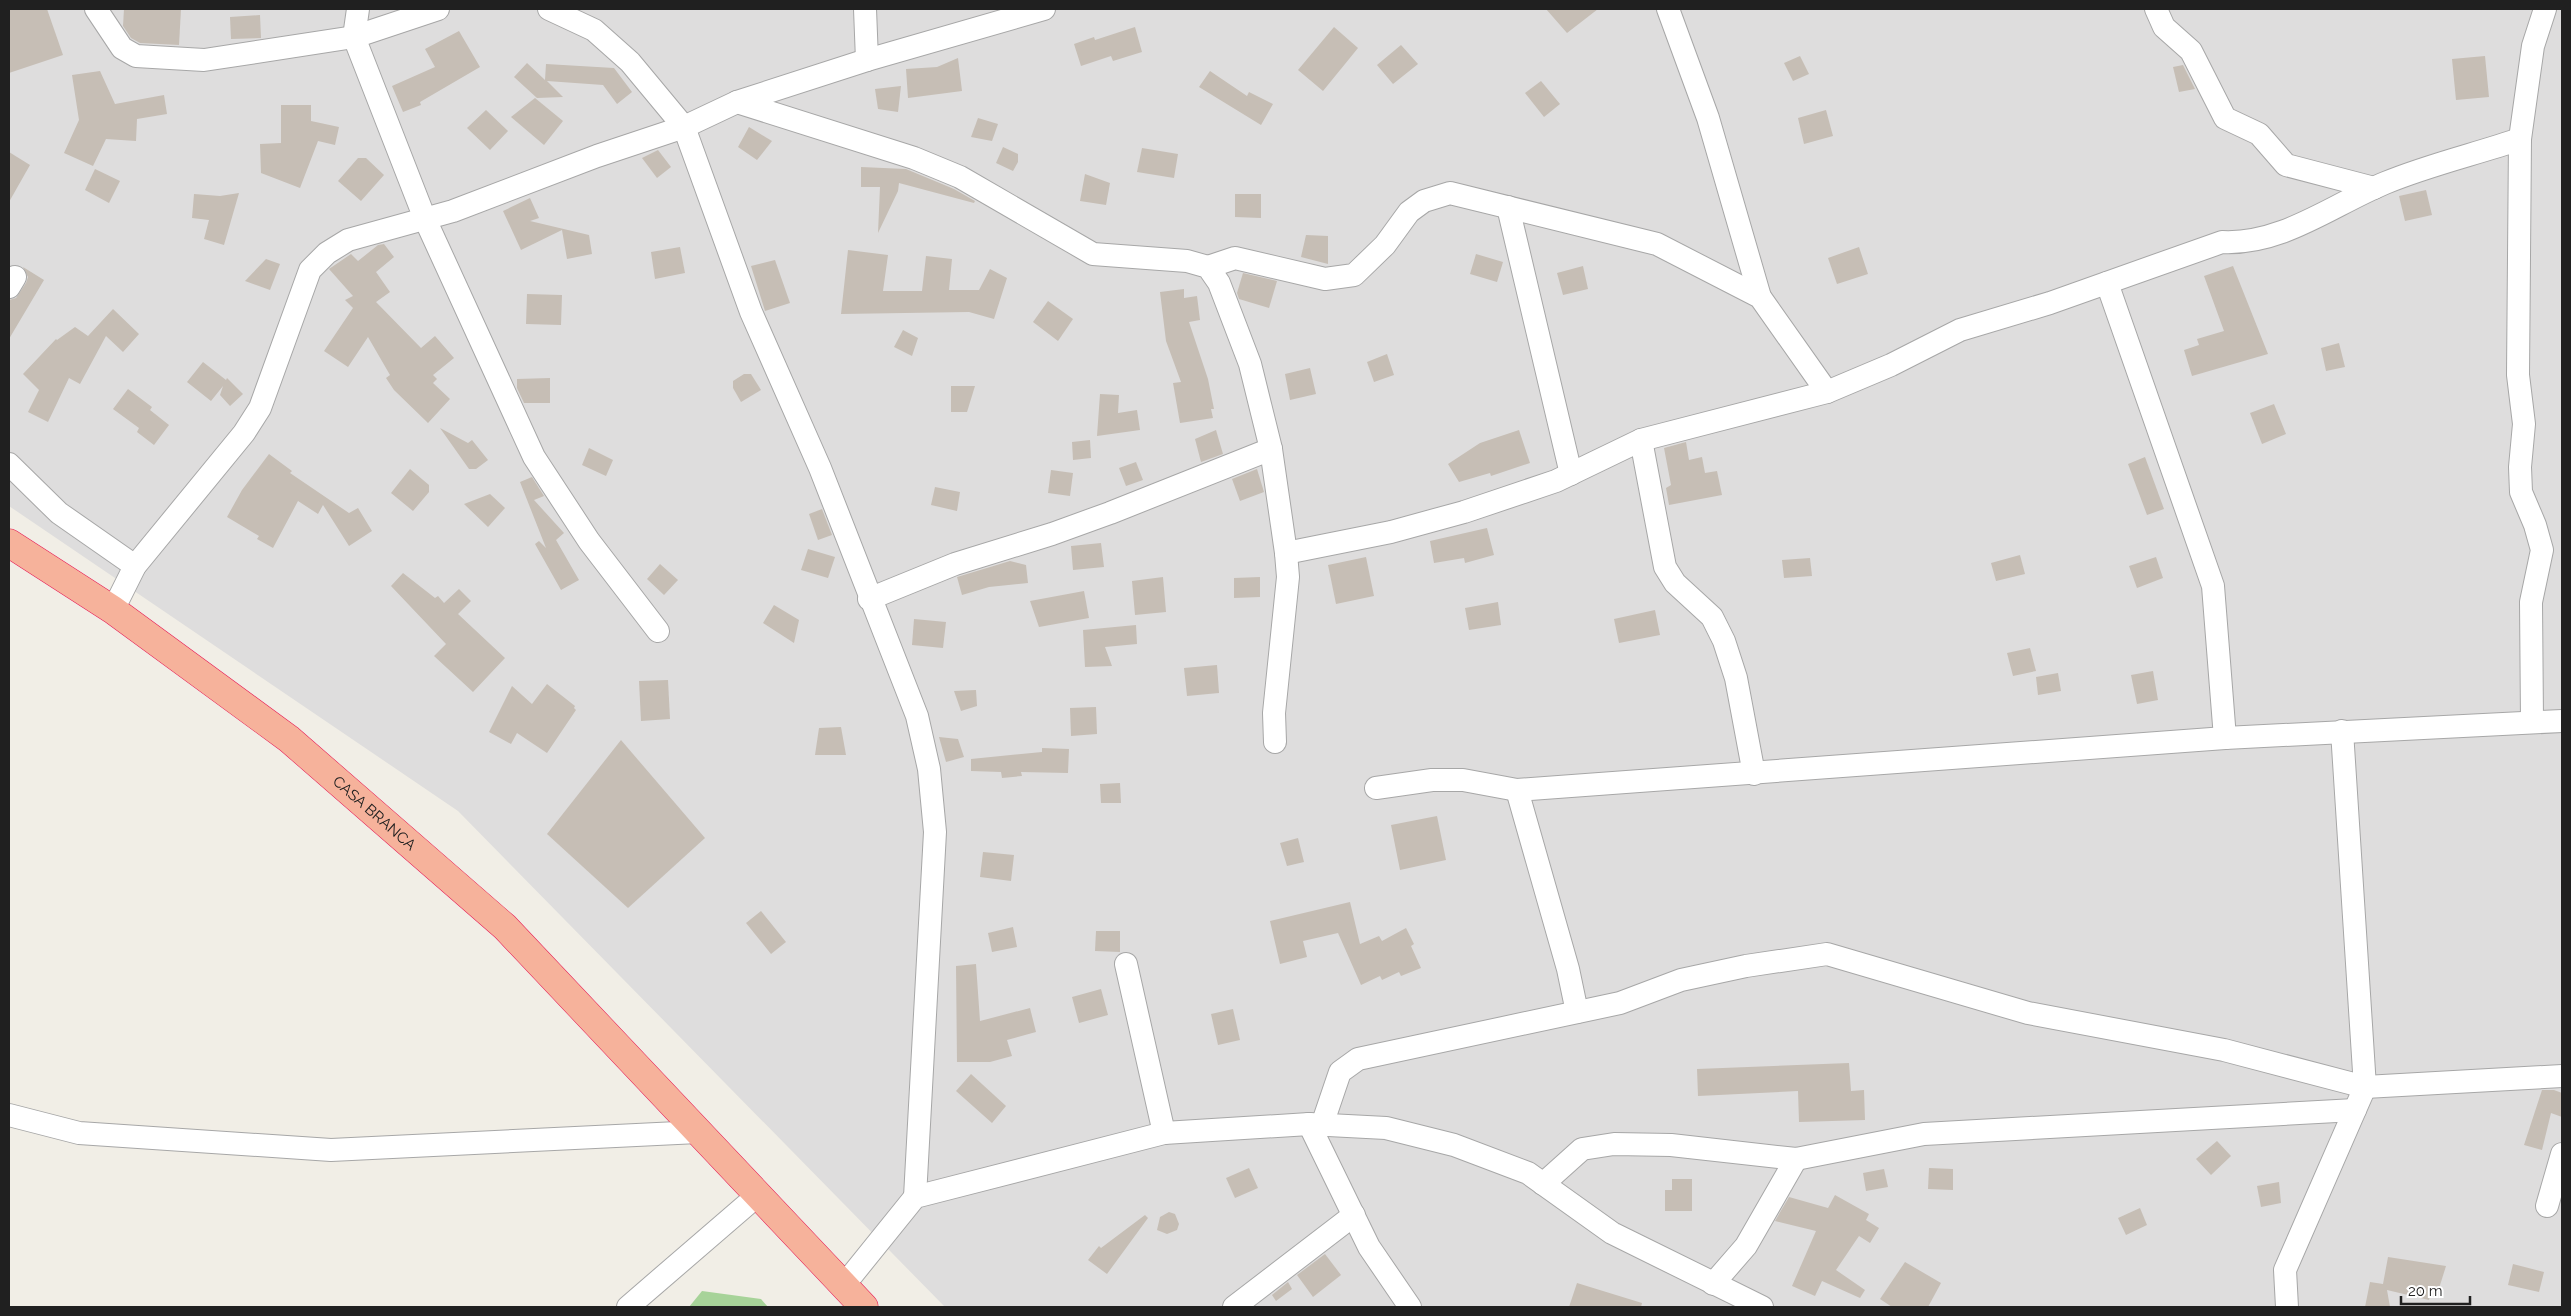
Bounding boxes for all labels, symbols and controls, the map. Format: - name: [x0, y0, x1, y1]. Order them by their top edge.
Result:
- street label: CASA BRANCA: [329, 772, 420, 854]
- scale bar: [2401, 1274, 2470, 1306]
- text: 20 m: [2408, 1282, 2443, 1300]

